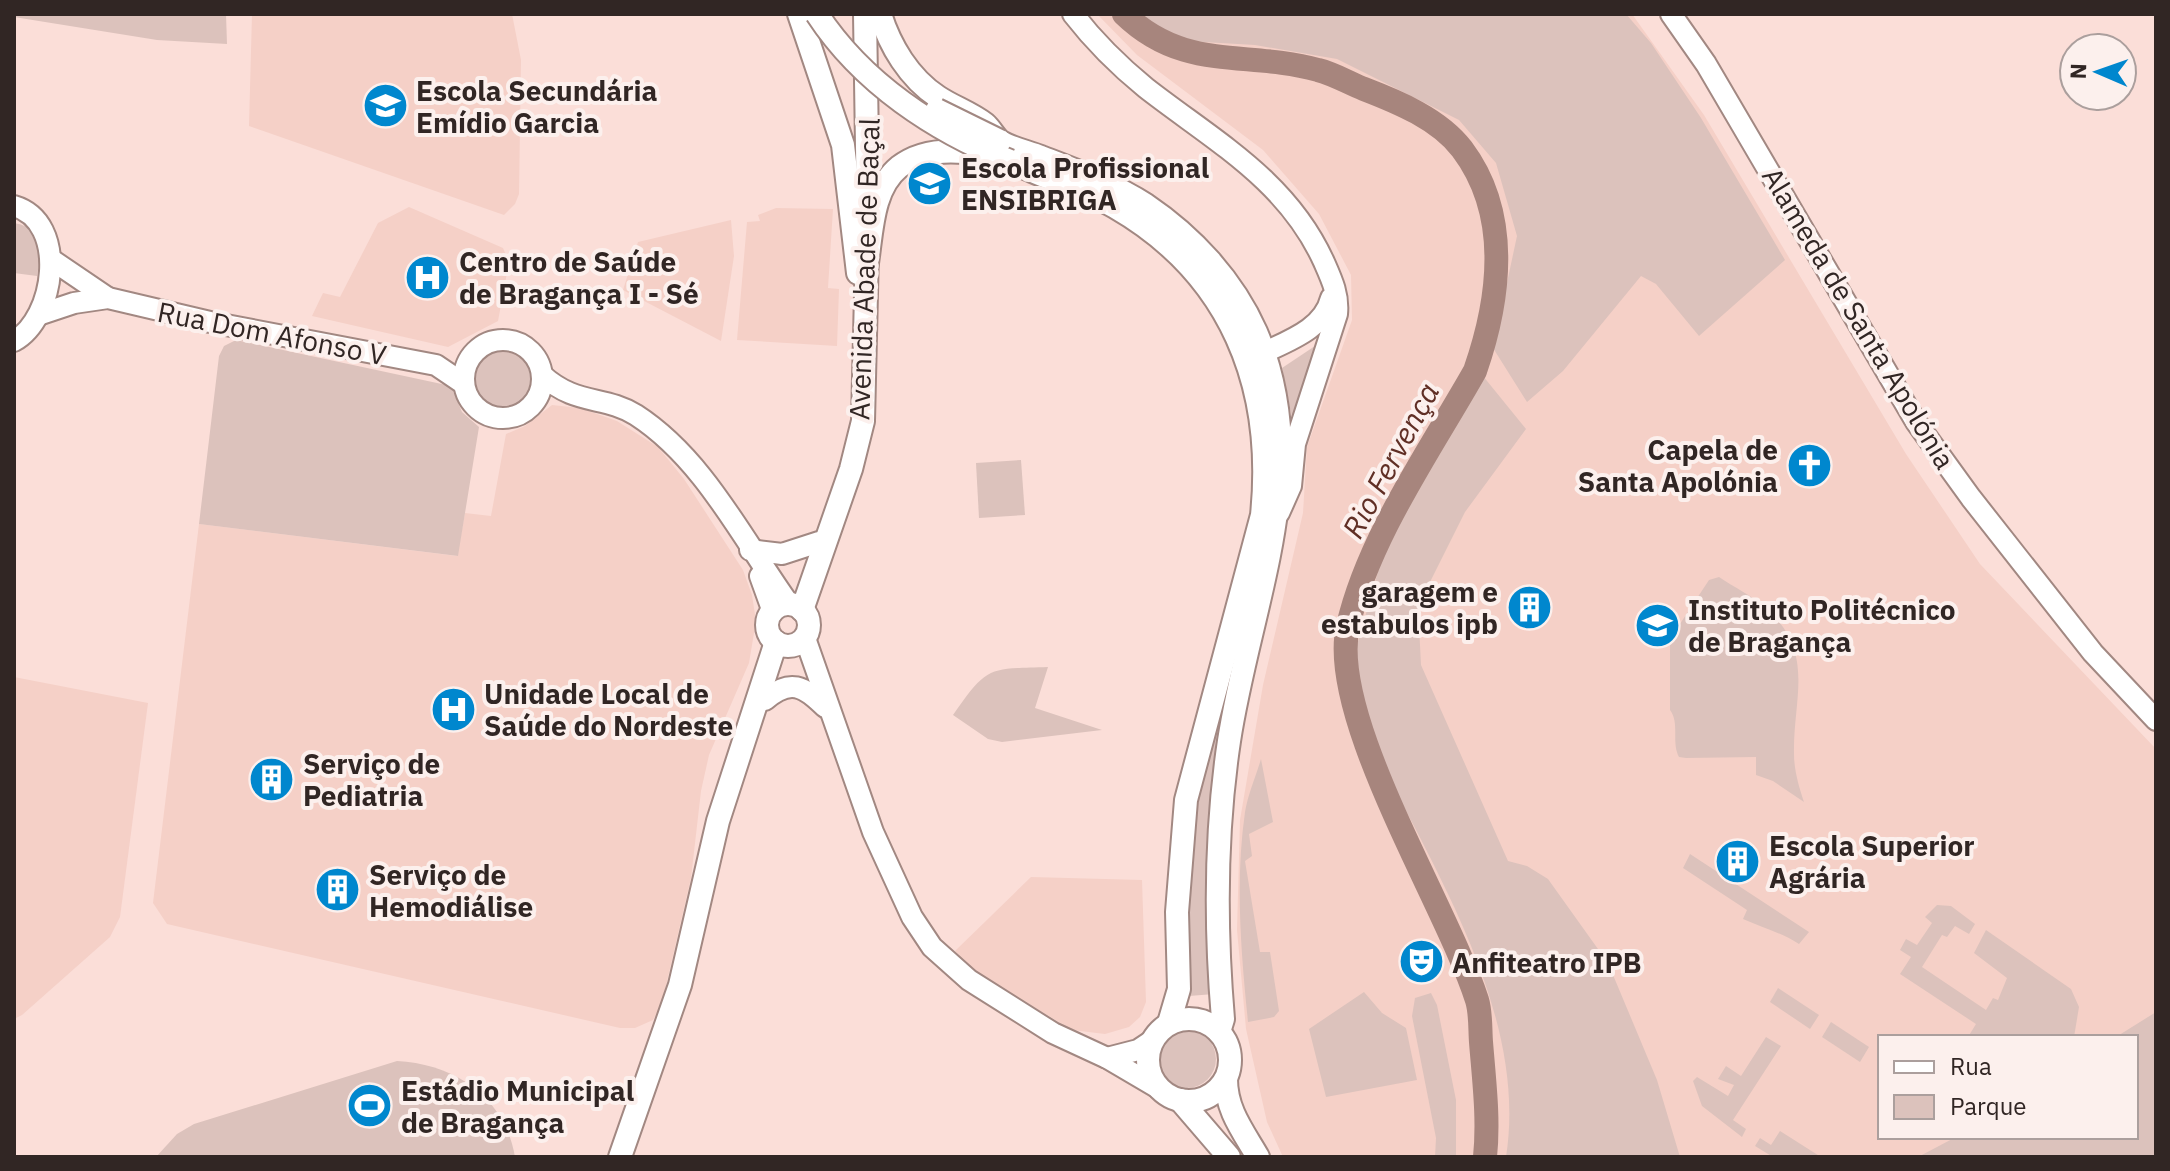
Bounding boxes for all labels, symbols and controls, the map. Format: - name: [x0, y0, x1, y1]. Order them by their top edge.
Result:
- north arrow: [2058, 32, 2138, 112]
- text: N: [2063, 63, 2092, 80]
- place label: Escola Secundária Emídio Garcia: [416, 72, 658, 141]
- school or university icon: Escola Secundária Emídio Garcia: [361, 82, 409, 130]
- street label: Avenida Abade de Baçal: [840, 117, 888, 421]
- place label: Escola Profissional ENSIBRIGA: [961, 149, 1209, 218]
- school or university icon: Escola Profissional ENSIBRIGA: [906, 159, 954, 207]
- street label: Alameda de Santa Apolónia: [1754, 160, 1964, 476]
- place label: Centro de Saúde de Bragança I - Sé: [459, 243, 699, 312]
- hospital icon: Centro de Saúde de Bragança I - Sé: [404, 253, 452, 301]
- street label: Rua Dom Afonso V: [154, 293, 390, 373]
- water label: Rio Fervença: [1333, 375, 1447, 545]
- place label: Capela de Santa Apolónia: [1578, 431, 1778, 500]
- church icon: Capela de Santa Apolónia: [1785, 441, 1833, 489]
- place label: garagem e estabulos ipb: [1321, 573, 1498, 642]
- building icon: garagem e estabulos ipb: [1505, 583, 1553, 631]
- place label: Instituto Politécnico de Bragança: [1688, 591, 1956, 660]
- school or university icon: Instituto Politécnico de Bragança: [1633, 601, 1681, 649]
- place label: Unidade Local de Saúde do Nordeste: [484, 675, 733, 744]
- hospital icon: Unidade Local de Saúde do Nordeste: [429, 685, 477, 733]
- place label: Serviço de Pediatria: [303, 745, 440, 814]
- building icon: Serviço de Pediatria: [248, 755, 296, 803]
- place label: Escola Superior Agrária: [1769, 827, 1975, 896]
- building icon: Escola Superior Agrária: [1714, 837, 1762, 885]
- place label: Serviço de Hemodiálise: [369, 856, 533, 925]
- building icon: Serviço de Hemodiálise: [314, 866, 362, 914]
- theatre icon: Anfiteatro IPB: [1397, 938, 1445, 986]
- place label: Anfiteatro IPB: [1452, 944, 1642, 981]
- legend: [1878, 1035, 2138, 1139]
- text: Rua: [1950, 1050, 1992, 1082]
- place label: Estádio Municipal de Bragança: [401, 1072, 634, 1141]
- sports icon: Estádio Municipal de Bragança: [346, 1082, 394, 1130]
- text: Parque: [1950, 1090, 2027, 1122]

